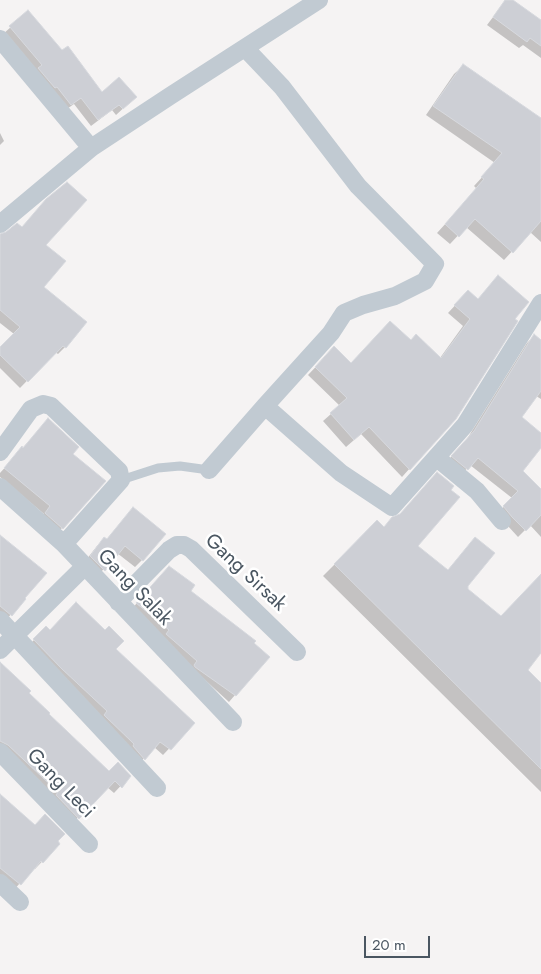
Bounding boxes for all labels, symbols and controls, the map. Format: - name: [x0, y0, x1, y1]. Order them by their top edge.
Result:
- street label: Gang Sirsak: [199, 529, 291, 617]
- street label: Gang Salak: [92, 545, 176, 631]
- street label: Gang Leci: [21, 744, 99, 824]
- scale bar: [366, 926, 432, 958]
- text: 20 m: [372, 934, 406, 956]

